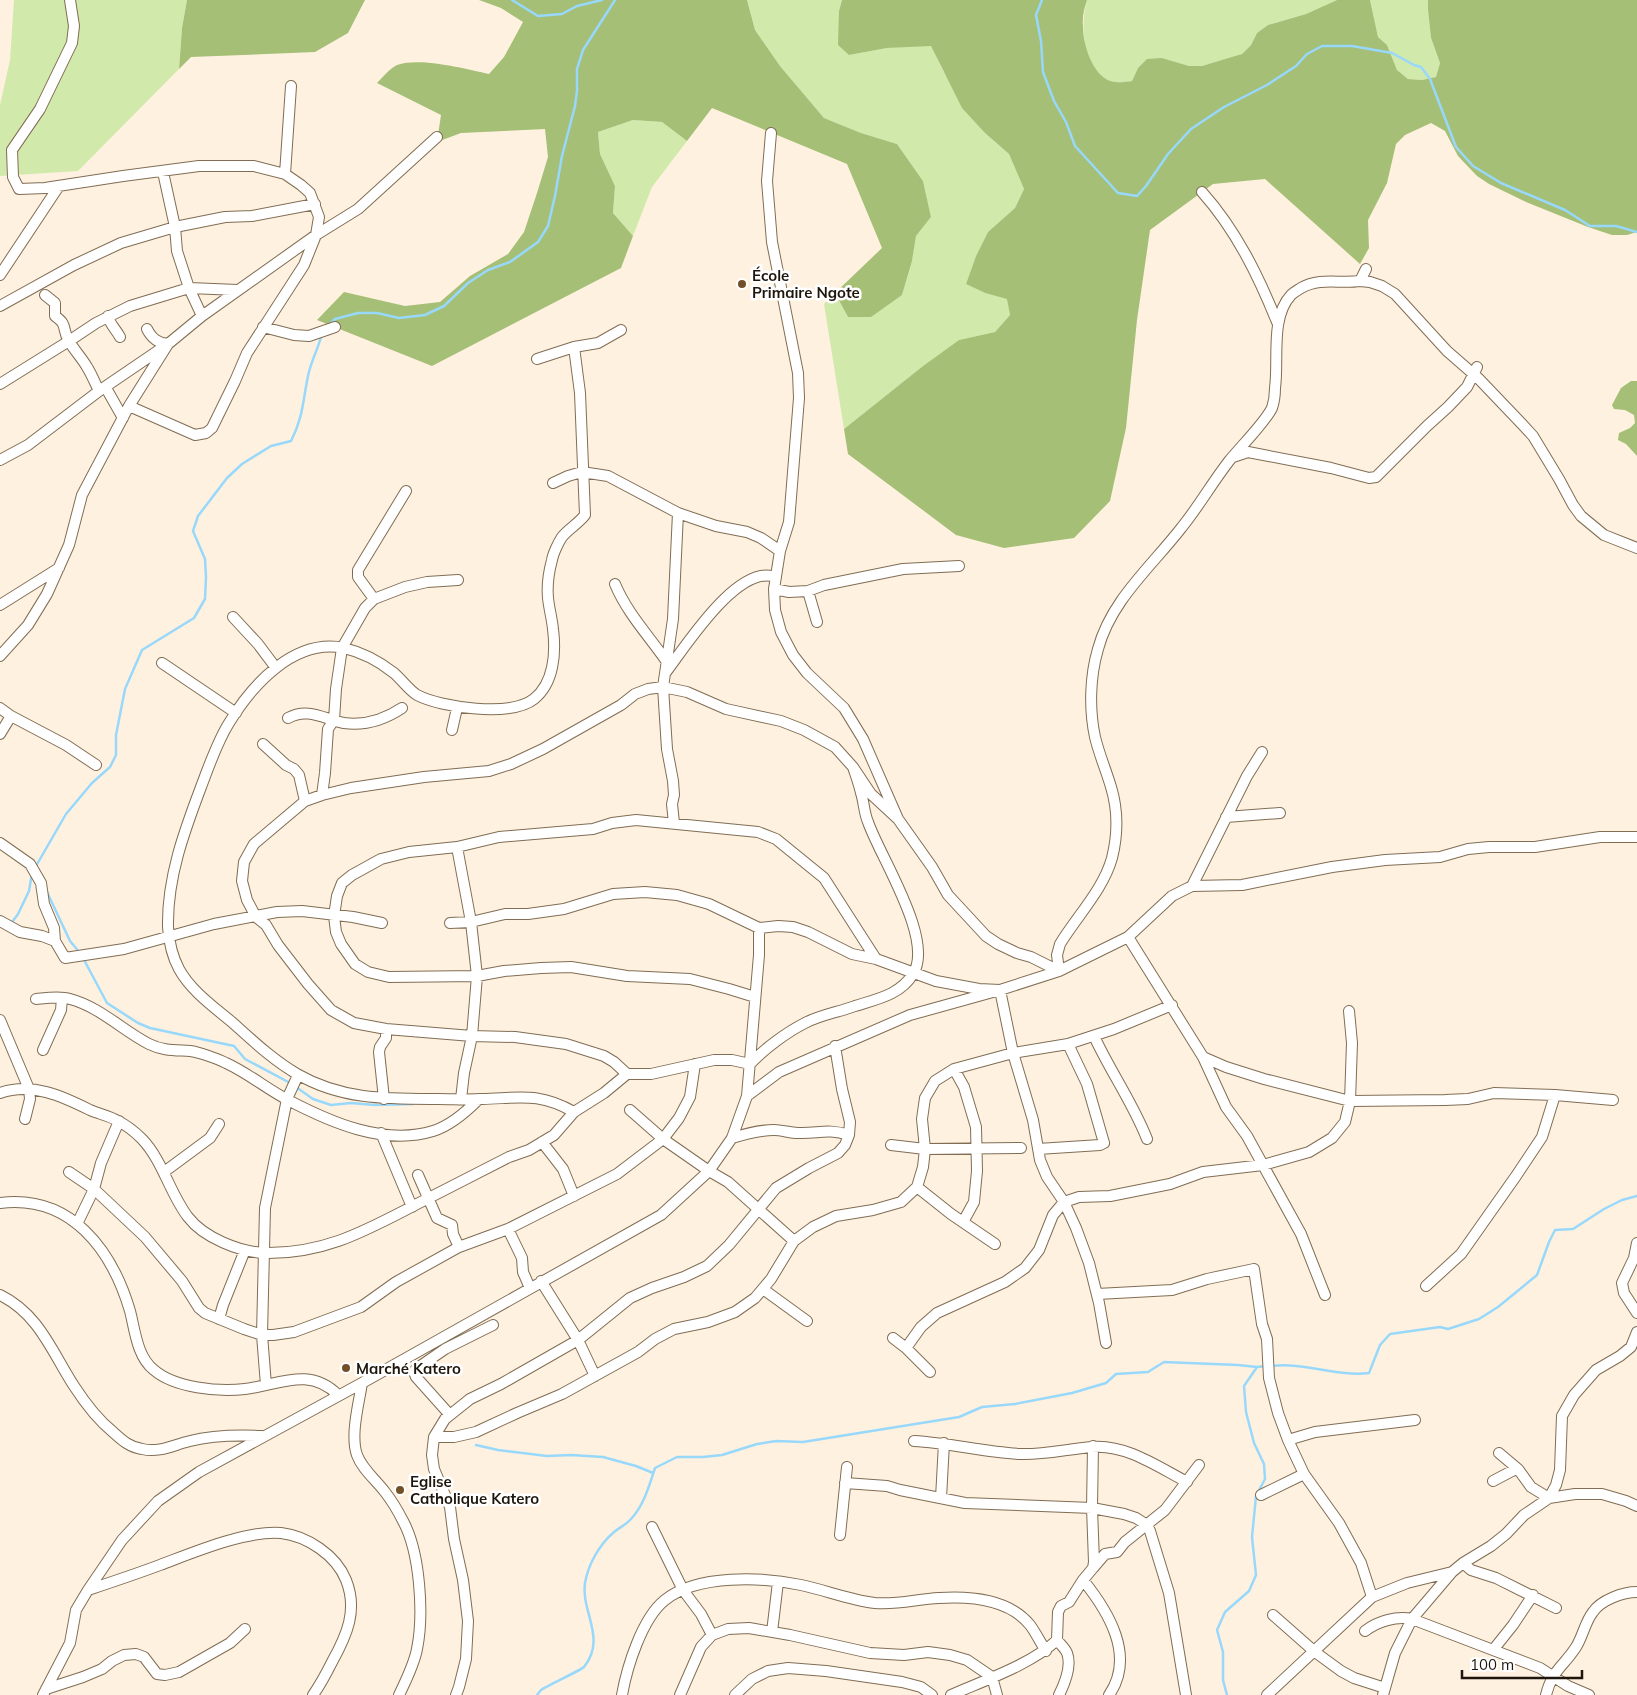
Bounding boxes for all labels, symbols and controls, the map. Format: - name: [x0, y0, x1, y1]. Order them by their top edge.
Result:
- place label: École Primaire Ngote: [752, 266, 860, 302]
- marker: École Primaire Ngote: [736, 278, 748, 290]
- place label: Marché Katero: [356, 1359, 461, 1378]
- marker: Marché Katero: [340, 1362, 352, 1374]
- place label: Eglise Catholique Katero: [410, 1472, 539, 1508]
- marker: Eglise Catholique Katero: [394, 1484, 406, 1496]
- scale bar: [1462, 1648, 1582, 1680]
- text: 100 m: [1470, 1655, 1514, 1674]

